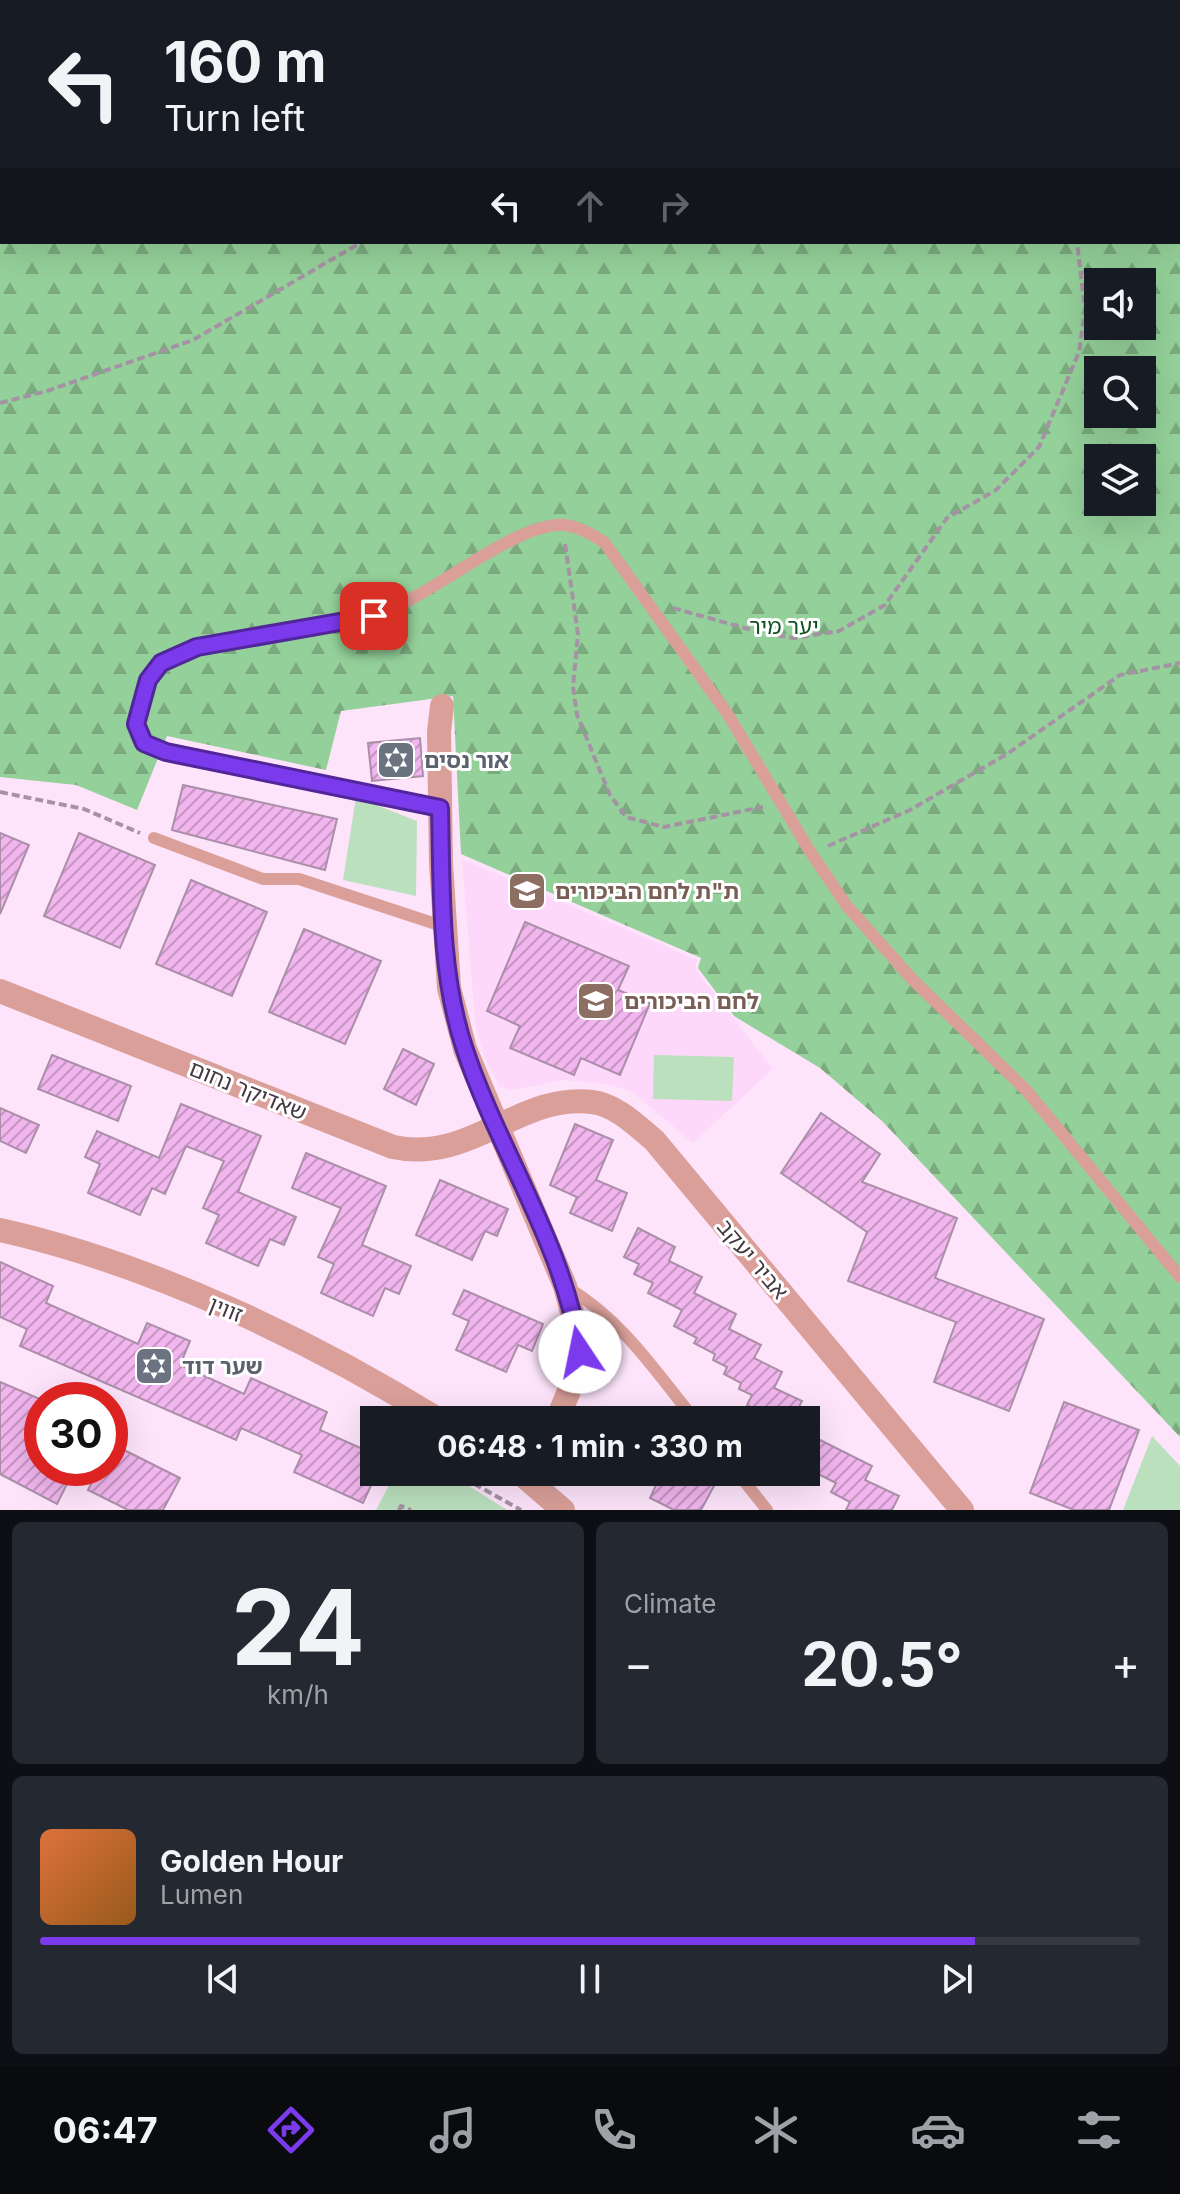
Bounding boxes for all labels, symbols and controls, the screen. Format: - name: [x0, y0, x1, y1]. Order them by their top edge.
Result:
- text: 160 m: [164, 28, 327, 96]
- icon: left: [32, 32, 136, 136]
- text: Turn left: [164, 96, 305, 140]
- icon: left: [484, 184, 528, 228]
- icon: ahead: [568, 184, 612, 228]
- icon: right: [652, 184, 696, 228]
- map controls: [1084, 268, 1156, 516]
- button: sound: [1084, 268, 1156, 340]
- button: search: [1084, 356, 1156, 428]
- button: layers: [1084, 444, 1156, 516]
- pin: [340, 582, 408, 650]
- icon: arrive: [352, 594, 396, 638]
- park label: יער מיר: [749, 613, 819, 639]
- synagogue icon: אור נסים: [375, 739, 417, 781]
- place label: אור נסים: [424, 747, 509, 773]
- school or university icon: ת"ת לחם הביכורים: [506, 870, 548, 912]
- place label: ת"ת לחם הביכורים: [555, 878, 739, 904]
- school or university icon: לחם הביכורים: [575, 980, 617, 1022]
- place label: לחם הביכורים: [624, 988, 759, 1014]
- street label: שאדיקר נחום: [186, 1055, 310, 1125]
- street label: אביר יעקב: [712, 1214, 794, 1304]
- street label: זווין: [205, 1291, 247, 1327]
- position arrow: [538, 1310, 622, 1394]
- synagogue icon: שער דוד: [133, 1345, 175, 1387]
- place label: שער דוד: [182, 1353, 263, 1379]
- speed limit sign: 30: [24, 1382, 128, 1486]
- text: 06:48 · 1 min · 330 m: [437, 1428, 743, 1464]
- text: 24: [231, 1564, 365, 1690]
- text: Climate: [624, 1588, 716, 1619]
- text: 20.5°: [801, 1628, 963, 1700]
- text: −: [624, 1637, 653, 1691]
- text: +: [1111, 1637, 1140, 1691]
- text: km/h: [267, 1679, 329, 1710]
- text: Golden Hour: [160, 1843, 343, 1879]
- text: Lumen: [160, 1879, 243, 1910]
- icon: previous: [201, 1957, 245, 2001]
- icon: pause: [568, 1957, 612, 2001]
- icon: next: [935, 1957, 979, 2001]
- icon: directions: [263, 2102, 319, 2158]
- icon: music: [425, 2102, 481, 2158]
- icon: phone: [586, 2102, 642, 2158]
- icon: climate: [748, 2102, 804, 2158]
- icon: car: [910, 2102, 966, 2158]
- icon: filters: [1071, 2102, 1127, 2158]
- text: 06:47: [53, 2108, 158, 2152]

